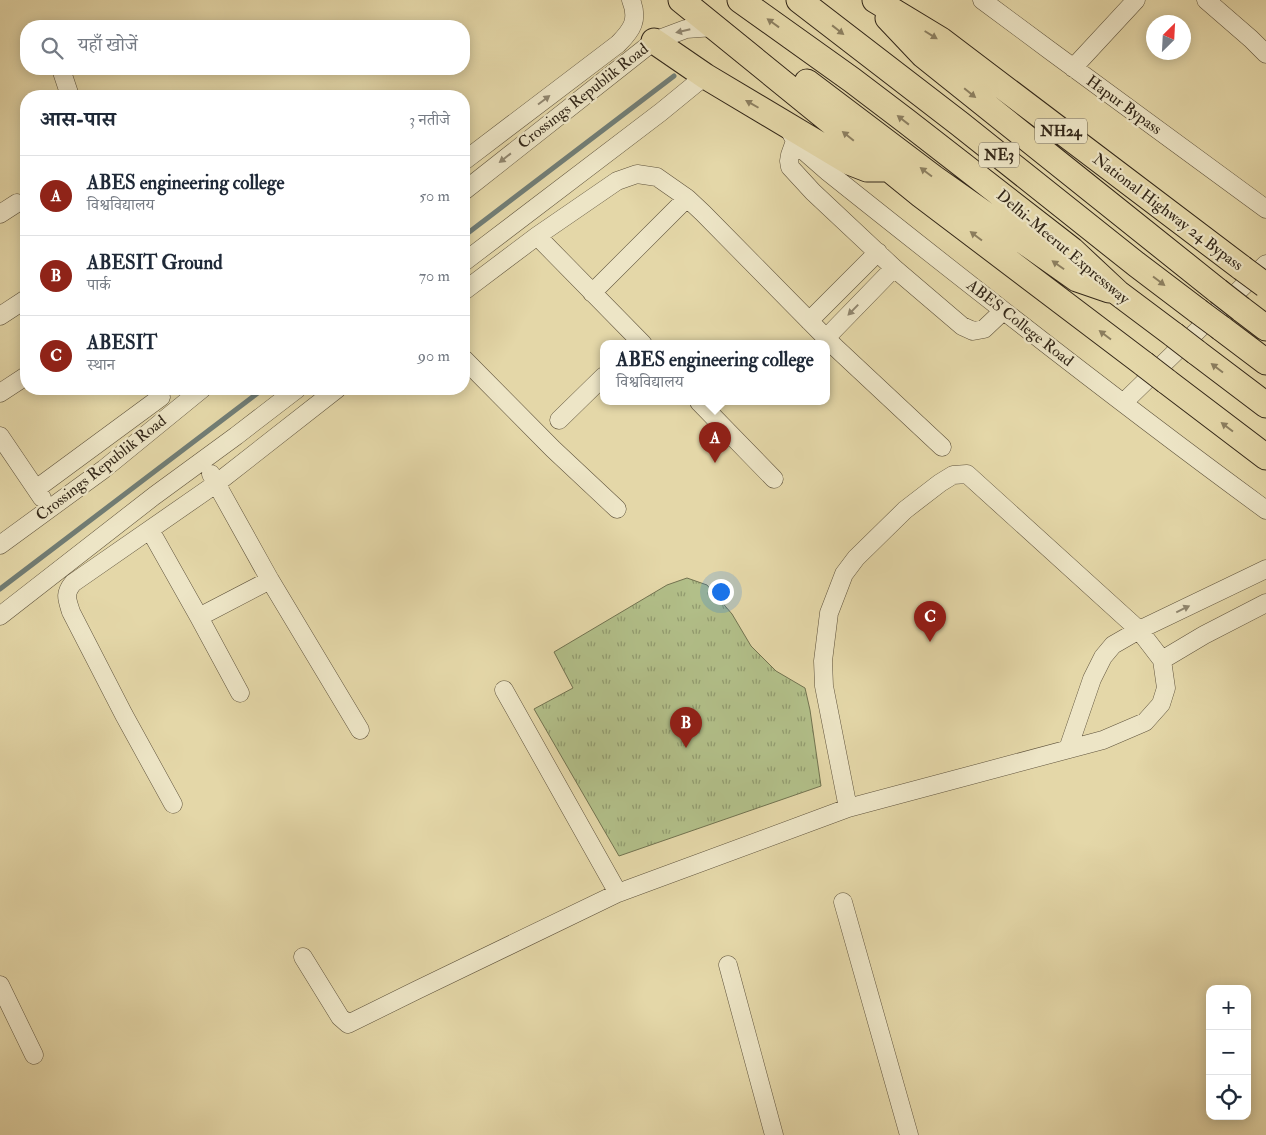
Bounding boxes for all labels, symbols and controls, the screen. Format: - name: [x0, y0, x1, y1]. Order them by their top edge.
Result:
- north arrow: [1146, 15, 1191, 60]
- one-way arrow: [766, 18, 779, 28]
- search box: [20, 20, 470, 75]
- one-way arrow: [831, 25, 845, 35]
- one-way arrow: [675, 27, 691, 35]
- one-way arrow: [925, 30, 938, 39]
- text: यहाँ खोजें: [78, 33, 138, 57]
- icon: search: [38, 34, 66, 62]
- street label: Crossings Republik Road: [514, 39, 653, 154]
- street label: Hapur Bypass: [1082, 71, 1166, 140]
- one-way arrow: [963, 88, 977, 98]
- one-way arrow: [537, 95, 551, 105]
- one-way arrow: [745, 99, 759, 108]
- text: आस-पास: [40, 106, 116, 133]
- text: 3 नतीजे: [409, 110, 450, 130]
- one-way arrow: [897, 114, 910, 125]
- road number: NH24: [1035, 118, 1087, 144]
- one-way arrow: [842, 131, 855, 142]
- road number: NE3: [979, 142, 1019, 168]
- street label: National Highway 24 Bypass: [1088, 149, 1247, 276]
- one-way arrow: [499, 153, 512, 164]
- one-way arrow: [920, 166, 933, 177]
- text: ABES engineering college: [87, 171, 284, 195]
- street label: Delhi-Meerut Expressway: [992, 185, 1135, 310]
- text: A: [51, 186, 61, 206]
- text: 50 m: [419, 186, 450, 206]
- text: विश्वविद्यालय: [87, 195, 154, 215]
- one-way arrow: [970, 231, 983, 242]
- text: ABESIT Ground: [87, 251, 223, 275]
- one-way arrow: [1052, 260, 1065, 270]
- text: B: [51, 266, 61, 286]
- text: 70 m: [419, 266, 450, 286]
- text: पार्क: [87, 275, 111, 295]
- street label: ABES College Road: [962, 275, 1077, 371]
- one-way arrow: [1152, 276, 1166, 286]
- one-way arrow: [847, 304, 859, 316]
- one-way arrow: [1098, 330, 1112, 340]
- text: ABESIT: [87, 331, 157, 355]
- popup: [600, 340, 830, 405]
- text: C: [50, 346, 62, 366]
- text: 90 m: [418, 346, 450, 366]
- text: ABES engineering college: [616, 348, 814, 372]
- text: स्थान: [87, 355, 115, 375]
- one-way arrow: [1210, 363, 1224, 373]
- text: विश्वविद्यालय: [616, 372, 684, 392]
- street label: Crossings Republik Road: [32, 411, 171, 526]
- pin: A: [699, 422, 731, 463]
- one-way arrow: [1221, 422, 1234, 433]
- your location: [708, 579, 734, 605]
- pin: C: [914, 601, 946, 642]
- one-way arrow: [1175, 605, 1190, 613]
- pin: B: [670, 707, 702, 748]
- map controls: [1206, 985, 1251, 1120]
- button: +: [1206, 985, 1251, 1030]
- button: −: [1206, 1030, 1251, 1075]
- button: locate: [1206, 1075, 1251, 1120]

